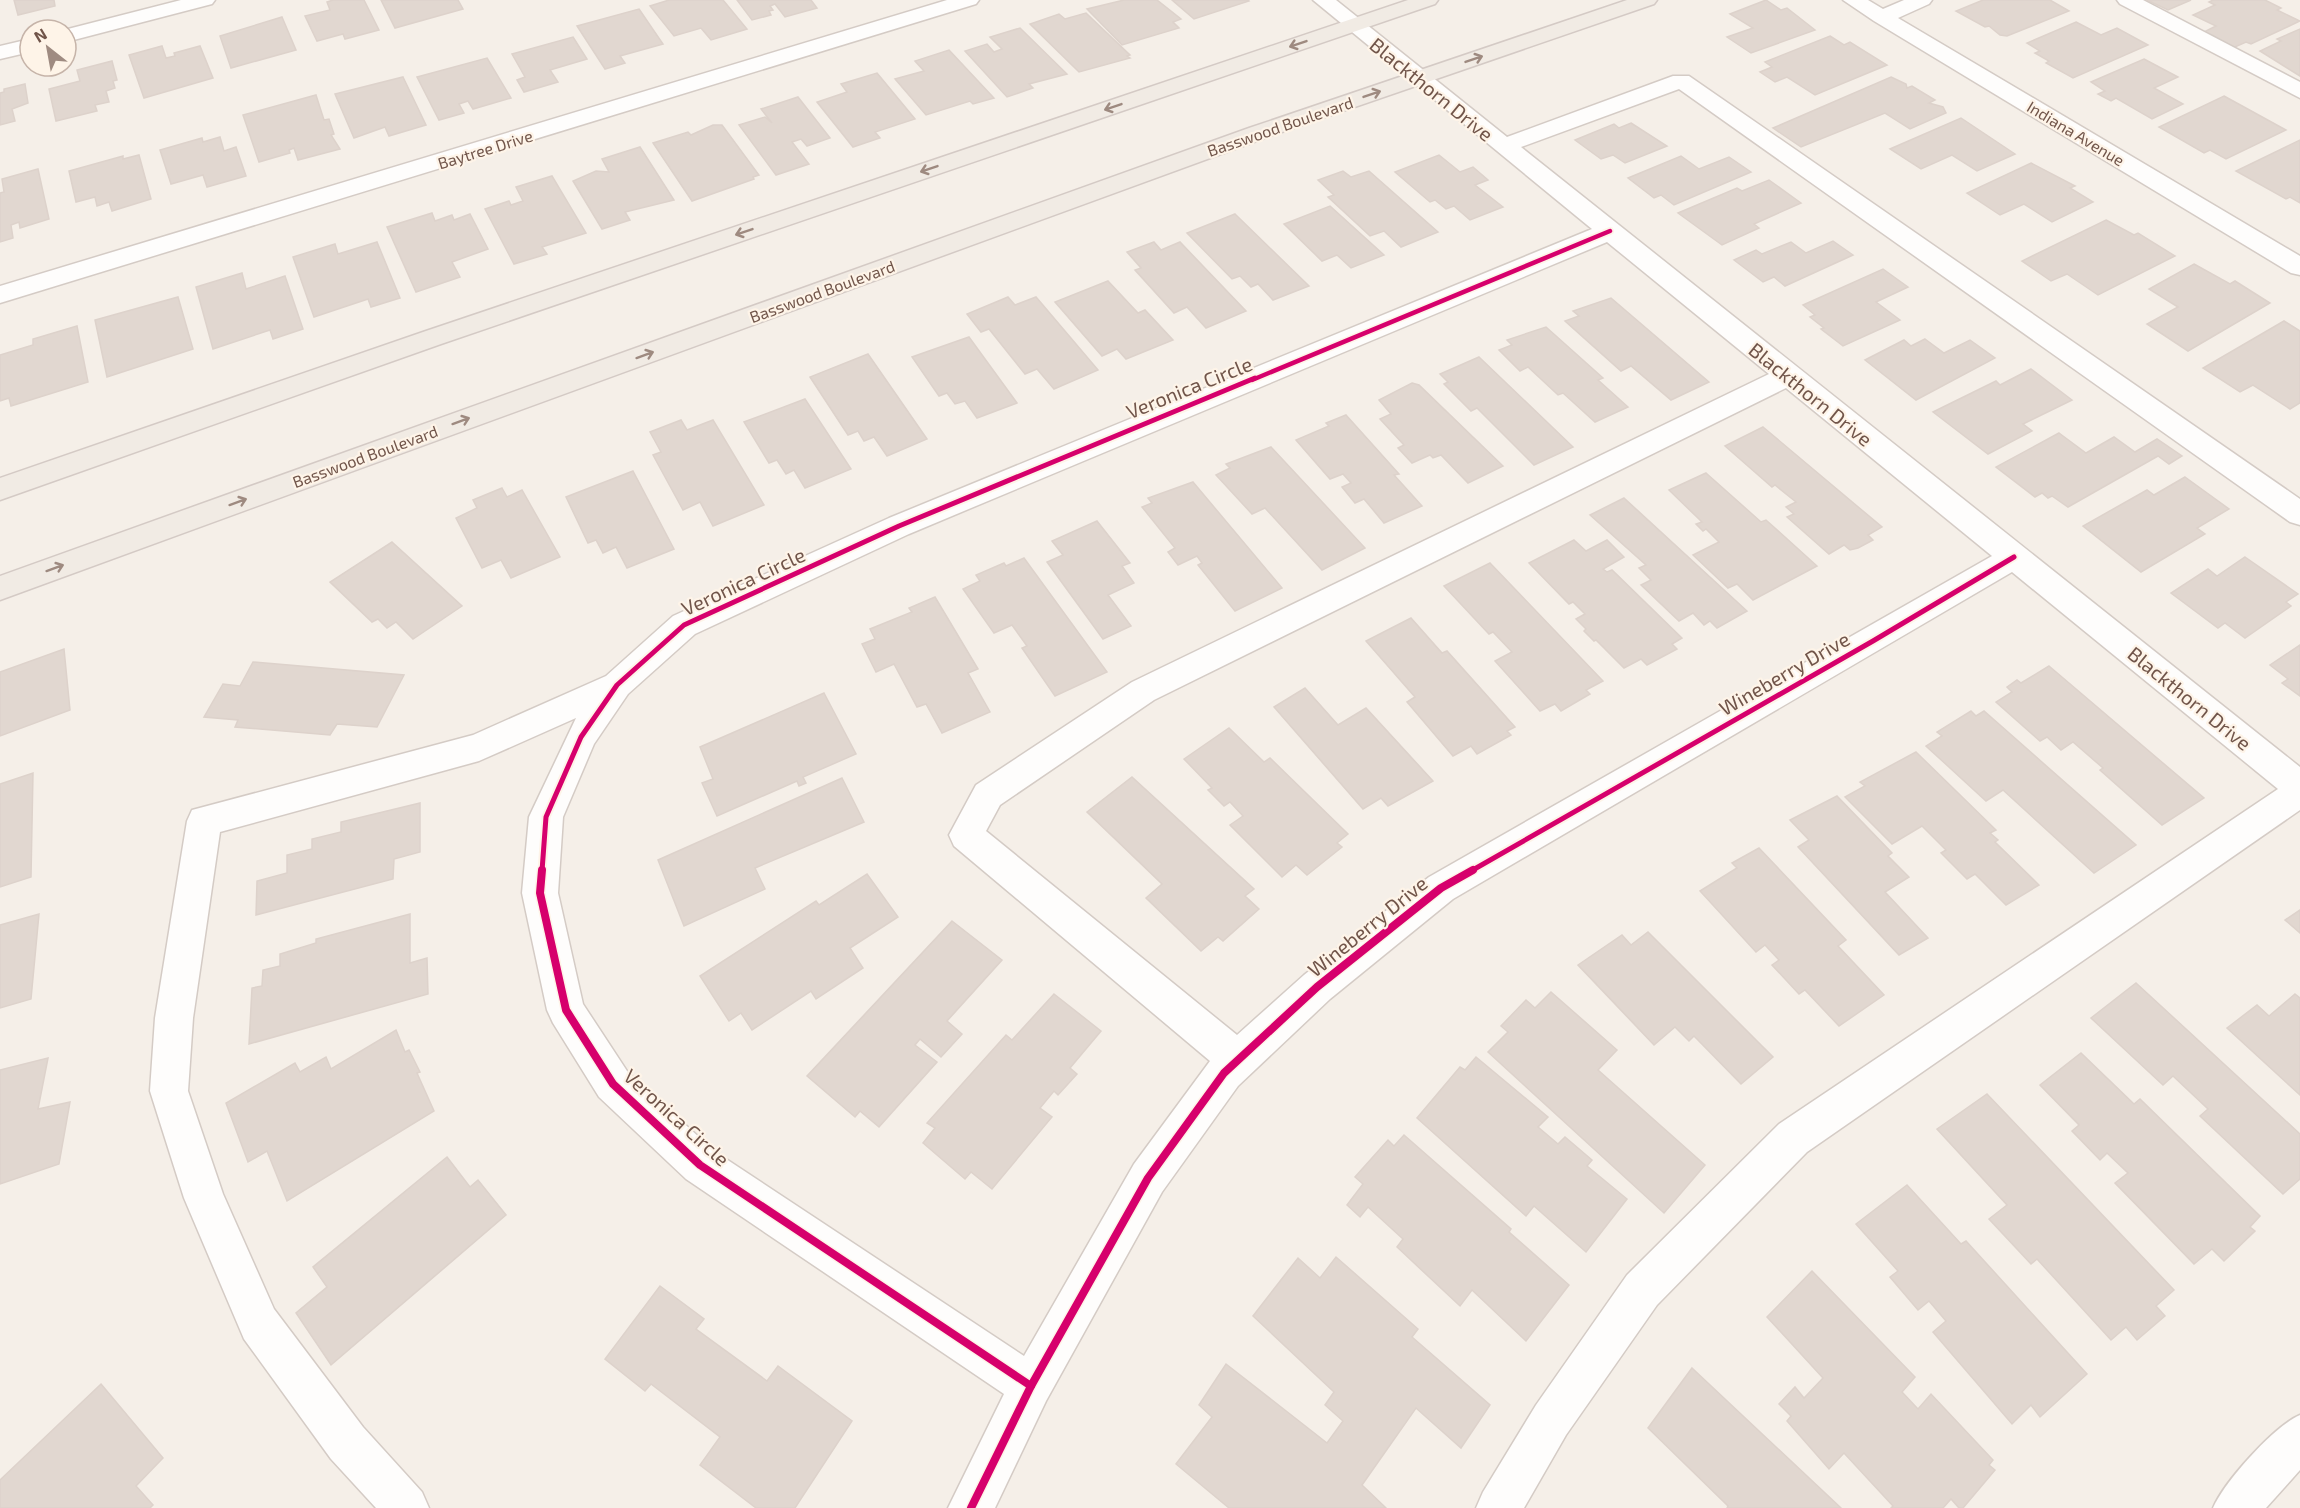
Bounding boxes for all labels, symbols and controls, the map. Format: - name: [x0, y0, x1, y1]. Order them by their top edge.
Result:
- north arrow: [18, 18, 78, 78]
- text: N: [30, 24, 50, 46]
- street label: Blackthorn Drive: [1366, 32, 1498, 146]
- one-way arrow: [1289, 40, 1308, 51]
- one-way arrow: [1464, 53, 1483, 64]
- one-way arrow: [1362, 88, 1381, 99]
- street label: Basswood Boulevard: [1205, 92, 1355, 160]
- street label: Indiana Avenue: [2024, 96, 2128, 170]
- one-way arrow: [1104, 102, 1123, 113]
- street label: Baytree Drive: [435, 126, 535, 172]
- one-way arrow: [920, 165, 938, 176]
- one-way arrow: [735, 227, 754, 238]
- street label: Basswood Boulevard: [747, 256, 897, 326]
- street label: Blackthorn Drive: [1745, 337, 1877, 451]
- one-way arrow: [635, 349, 653, 360]
- street label: Veronica Circle: [1123, 351, 1255, 423]
- one-way arrow: [451, 415, 470, 426]
- street label: Basswood Boulevard: [290, 421, 440, 491]
- one-way arrow: [229, 495, 247, 506]
- street label: Veronica Circle: [677, 542, 809, 620]
- one-way arrow: [45, 562, 64, 573]
- street label: Wineberry Drive: [1715, 626, 1853, 720]
- street label: Blackthorn Drive: [2124, 641, 2256, 755]
- street label: Wineberry Drive: [1303, 871, 1431, 981]
- street label: Veronica Circle: [619, 1063, 735, 1171]

